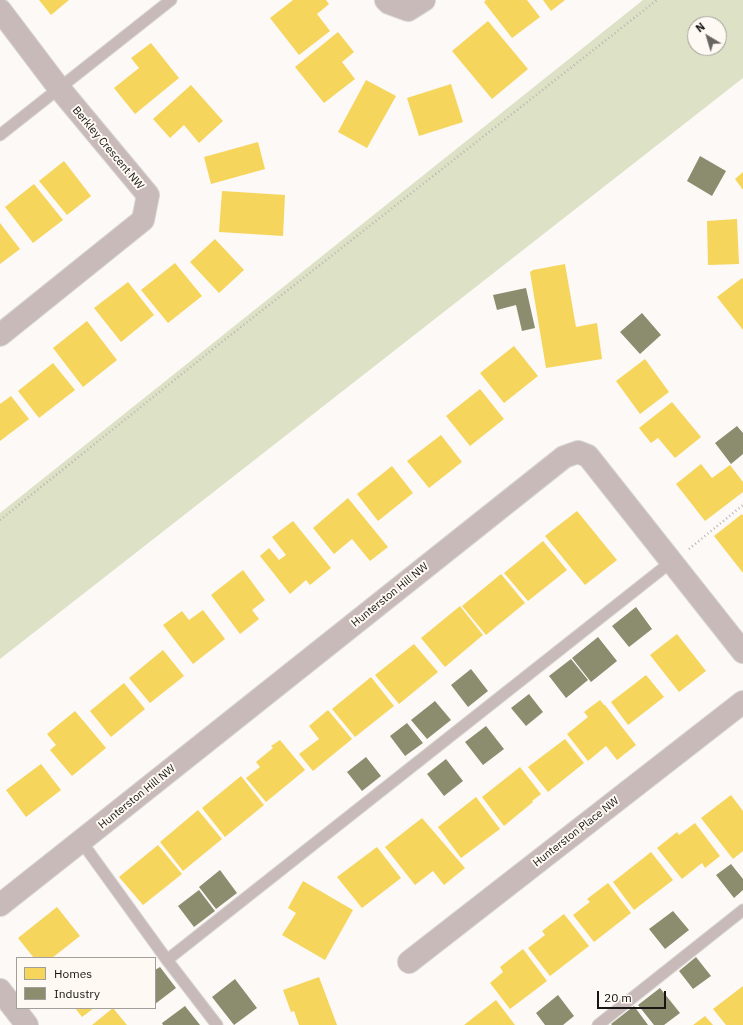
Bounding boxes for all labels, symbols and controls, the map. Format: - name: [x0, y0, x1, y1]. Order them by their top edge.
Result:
- north arrow: [687, 16, 727, 56]
- text: N: [693, 19, 708, 35]
- street label: Berkley Crescent NW: [69, 104, 147, 192]
- street label: Hunterston Hill NW: [349, 560, 431, 630]
- street label: Hunterston Hill NW: [96, 762, 178, 832]
- street label: Hunterston Place NW: [530, 794, 622, 870]
- legend: [16, 957, 156, 1009]
- text: Homes: [54, 966, 92, 981]
- scale bar: [599, 983, 668, 1009]
- text: Industry: [54, 986, 100, 1001]
- text: 20 m: [604, 990, 632, 1005]

